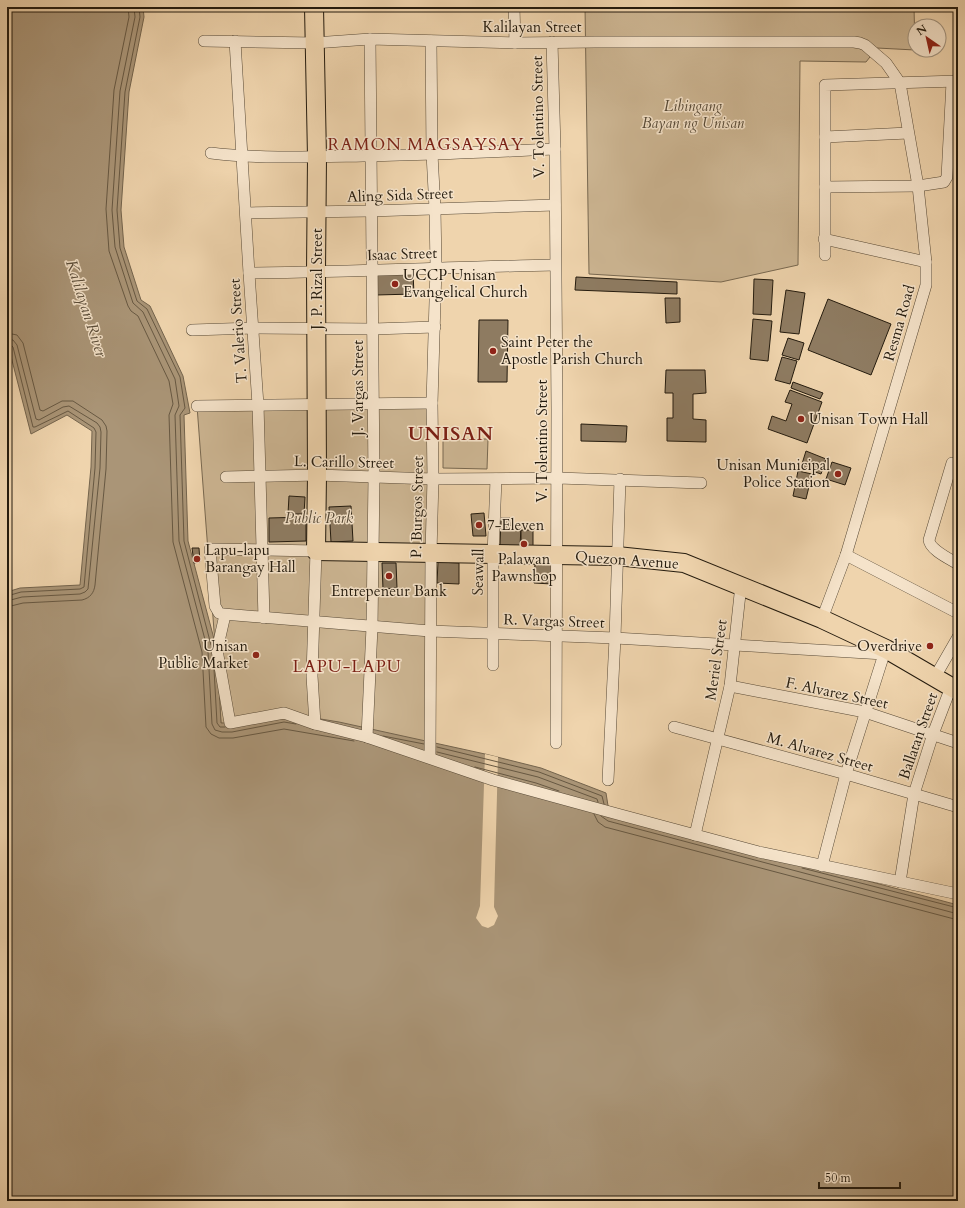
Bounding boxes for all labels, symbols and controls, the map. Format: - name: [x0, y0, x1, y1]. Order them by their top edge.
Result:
- street label: Kalilayan Street: [482, 17, 582, 37]
- north arrow: [907, 18, 947, 58]
- text: N: [914, 21, 930, 39]
- street label: V. Tolentino Street: [527, 55, 549, 179]
- park label: Libingang Bayan ng Unisan: [642, 96, 745, 133]
- district label: RAMON MAGSAYSAY: [328, 133, 524, 156]
- street label: Aling Sida Street: [347, 183, 454, 207]
- street label: J. P. Rizal Street: [307, 228, 327, 332]
- street label: Isaac Street: [367, 243, 438, 265]
- water label: Kalilayan River: [60, 257, 112, 361]
- place label: UCCP Unisan Evangelical Church: [403, 265, 529, 302]
- street label: T. Valerio Street: [224, 278, 252, 384]
- marker: UCCP Unisan Evangelical Church: [390, 279, 400, 289]
- street label: Resma Road: [879, 283, 919, 363]
- place label: Saint Peter the Apostle Parish Church: [501, 332, 644, 369]
- street label: J. Vargas Street: [348, 340, 368, 438]
- marker: Saint Peter the Apostle Parish Church: [488, 346, 498, 356]
- street label: V. Tolentino Street: [532, 379, 552, 502]
- place label: Unisan Town Hall: [809, 409, 929, 429]
- marker: Unisan Town Hall: [796, 414, 806, 424]
- district label: UNISAN: [408, 421, 494, 447]
- street label: L. Carillo Street: [294, 451, 395, 473]
- street label: P. Burgos Street: [406, 455, 428, 558]
- place label: Unisan Municipal Police Station: [717, 455, 830, 492]
- marker: Unisan Municipal Police Station: [833, 469, 843, 479]
- park label: Public Park: [285, 508, 354, 528]
- place label: 7-Eleven: [487, 515, 545, 535]
- marker: 7-Eleven: [474, 520, 484, 530]
- marker: Palawan Pawnshop: [519, 539, 529, 549]
- place label: Lapu-lapu Barangay Hall: [205, 540, 296, 577]
- street label: Quezon Avenue: [574, 546, 680, 574]
- street label: Seawall: [468, 548, 488, 596]
- place label: Palawan Pawnshop: [491, 549, 557, 586]
- marker: Lapu-lapu Barangay Hall: [192, 554, 202, 564]
- marker: Entrepeneur Bank: [384, 571, 394, 581]
- place label: Entrepeneur Bank: [331, 581, 447, 601]
- street label: R. Vargas Street: [503, 609, 605, 633]
- street label: Meriel Street: [700, 618, 732, 702]
- place label: Unisan Public Market: [158, 636, 248, 673]
- place label: Overdrive: [857, 636, 922, 656]
- marker: Overdrive: [925, 641, 935, 651]
- marker: Unisan Public Market: [251, 650, 261, 660]
- district label: LAPU-LAPU: [292, 655, 402, 678]
- street label: F. Alvarez Street: [784, 672, 890, 714]
- street label: Ballatan Street: [894, 690, 942, 782]
- street label: M. Alvarez Street: [765, 727, 876, 777]
- scale bar: [819, 1164, 900, 1190]
- text: 50 m: [825, 1170, 852, 1186]

